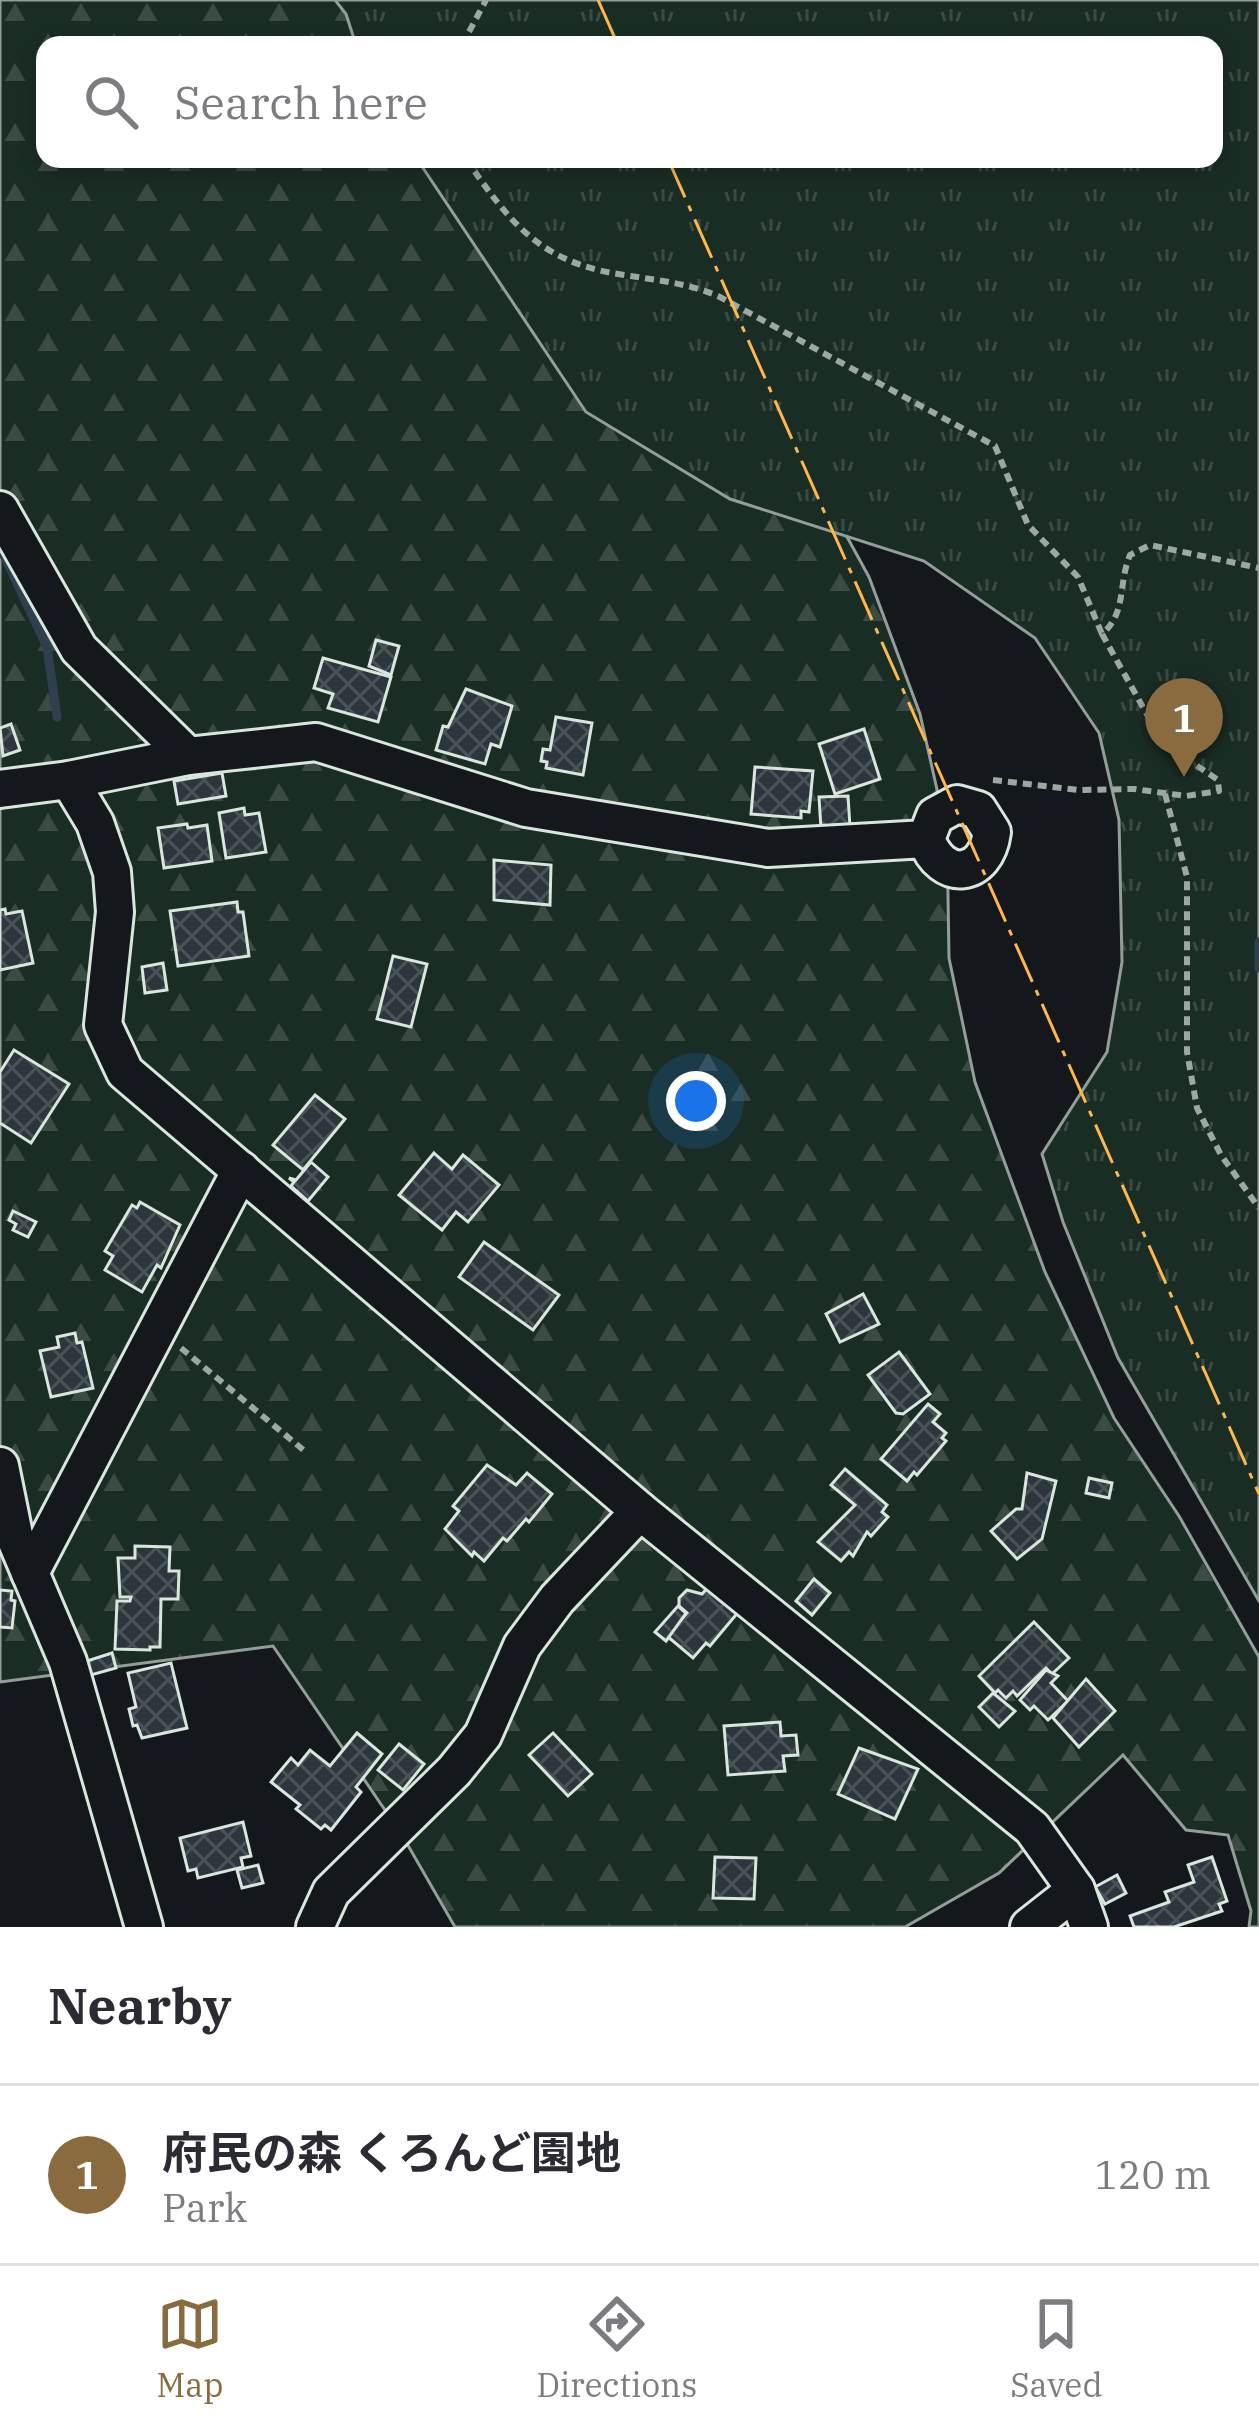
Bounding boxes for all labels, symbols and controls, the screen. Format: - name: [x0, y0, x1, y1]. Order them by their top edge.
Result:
- search box: [36, 36, 1223, 168]
- icon: search: [78, 69, 144, 135]
- text: Search here: [174, 73, 428, 131]
- pin: 1: [1145, 678, 1223, 777]
- your location: [666, 1071, 726, 1131]
- text: Nearby: [48, 1972, 232, 2038]
- text: 府民の森 くろんど園地: [162, 2123, 621, 2181]
- text: 1: [75, 2149, 99, 2200]
- text: 120 m: [1095, 2149, 1211, 2200]
- text: Park: [162, 2182, 247, 2233]
- tab: Map: [156, 2291, 223, 2406]
- tab: Directions: [536, 2291, 697, 2406]
- tab: Saved: [1010, 2291, 1103, 2406]

